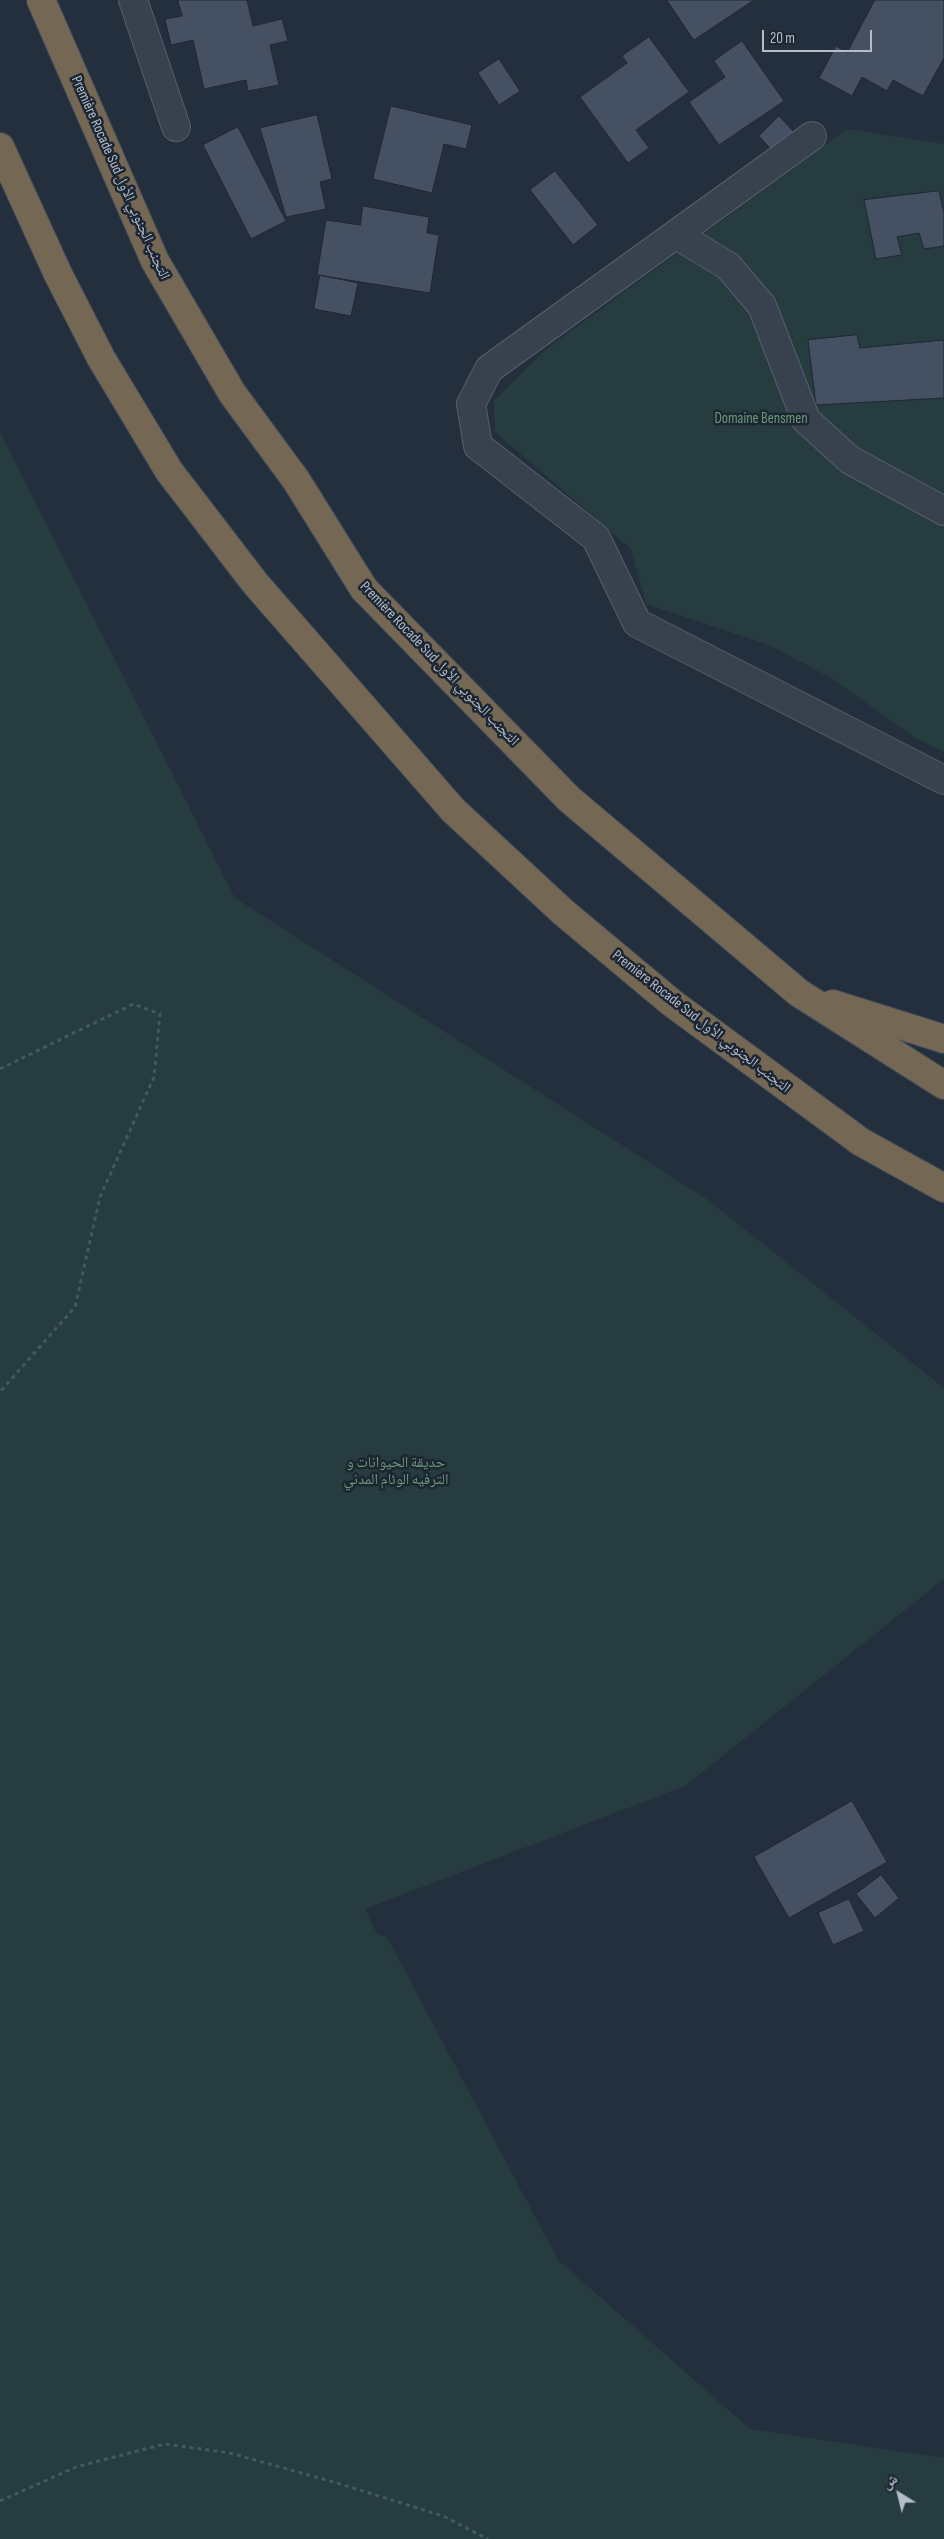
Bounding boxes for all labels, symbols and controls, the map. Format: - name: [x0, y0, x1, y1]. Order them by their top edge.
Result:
- scale bar: [764, 20, 874, 52]
- text: 20 m: [770, 29, 795, 48]
- street label: Première Rocade Sud التجنب الجنوبي الأول: [67, 73, 173, 283]
- park label: Domaine Bensmen: [714, 410, 808, 428]
- street label: Première Rocade Sud التجنب الجنوبي الأول: [356, 578, 522, 750]
- street label: Première Rocade Sud التجنب الجنوبي الأول: [608, 947, 794, 1097]
- park label: حديقة الحيوانات و الترفيه الوئام المدني: [344, 1454, 448, 1489]
- north arrow: [874, 2469, 924, 2519]
- text: ش: [879, 2470, 901, 2493]

